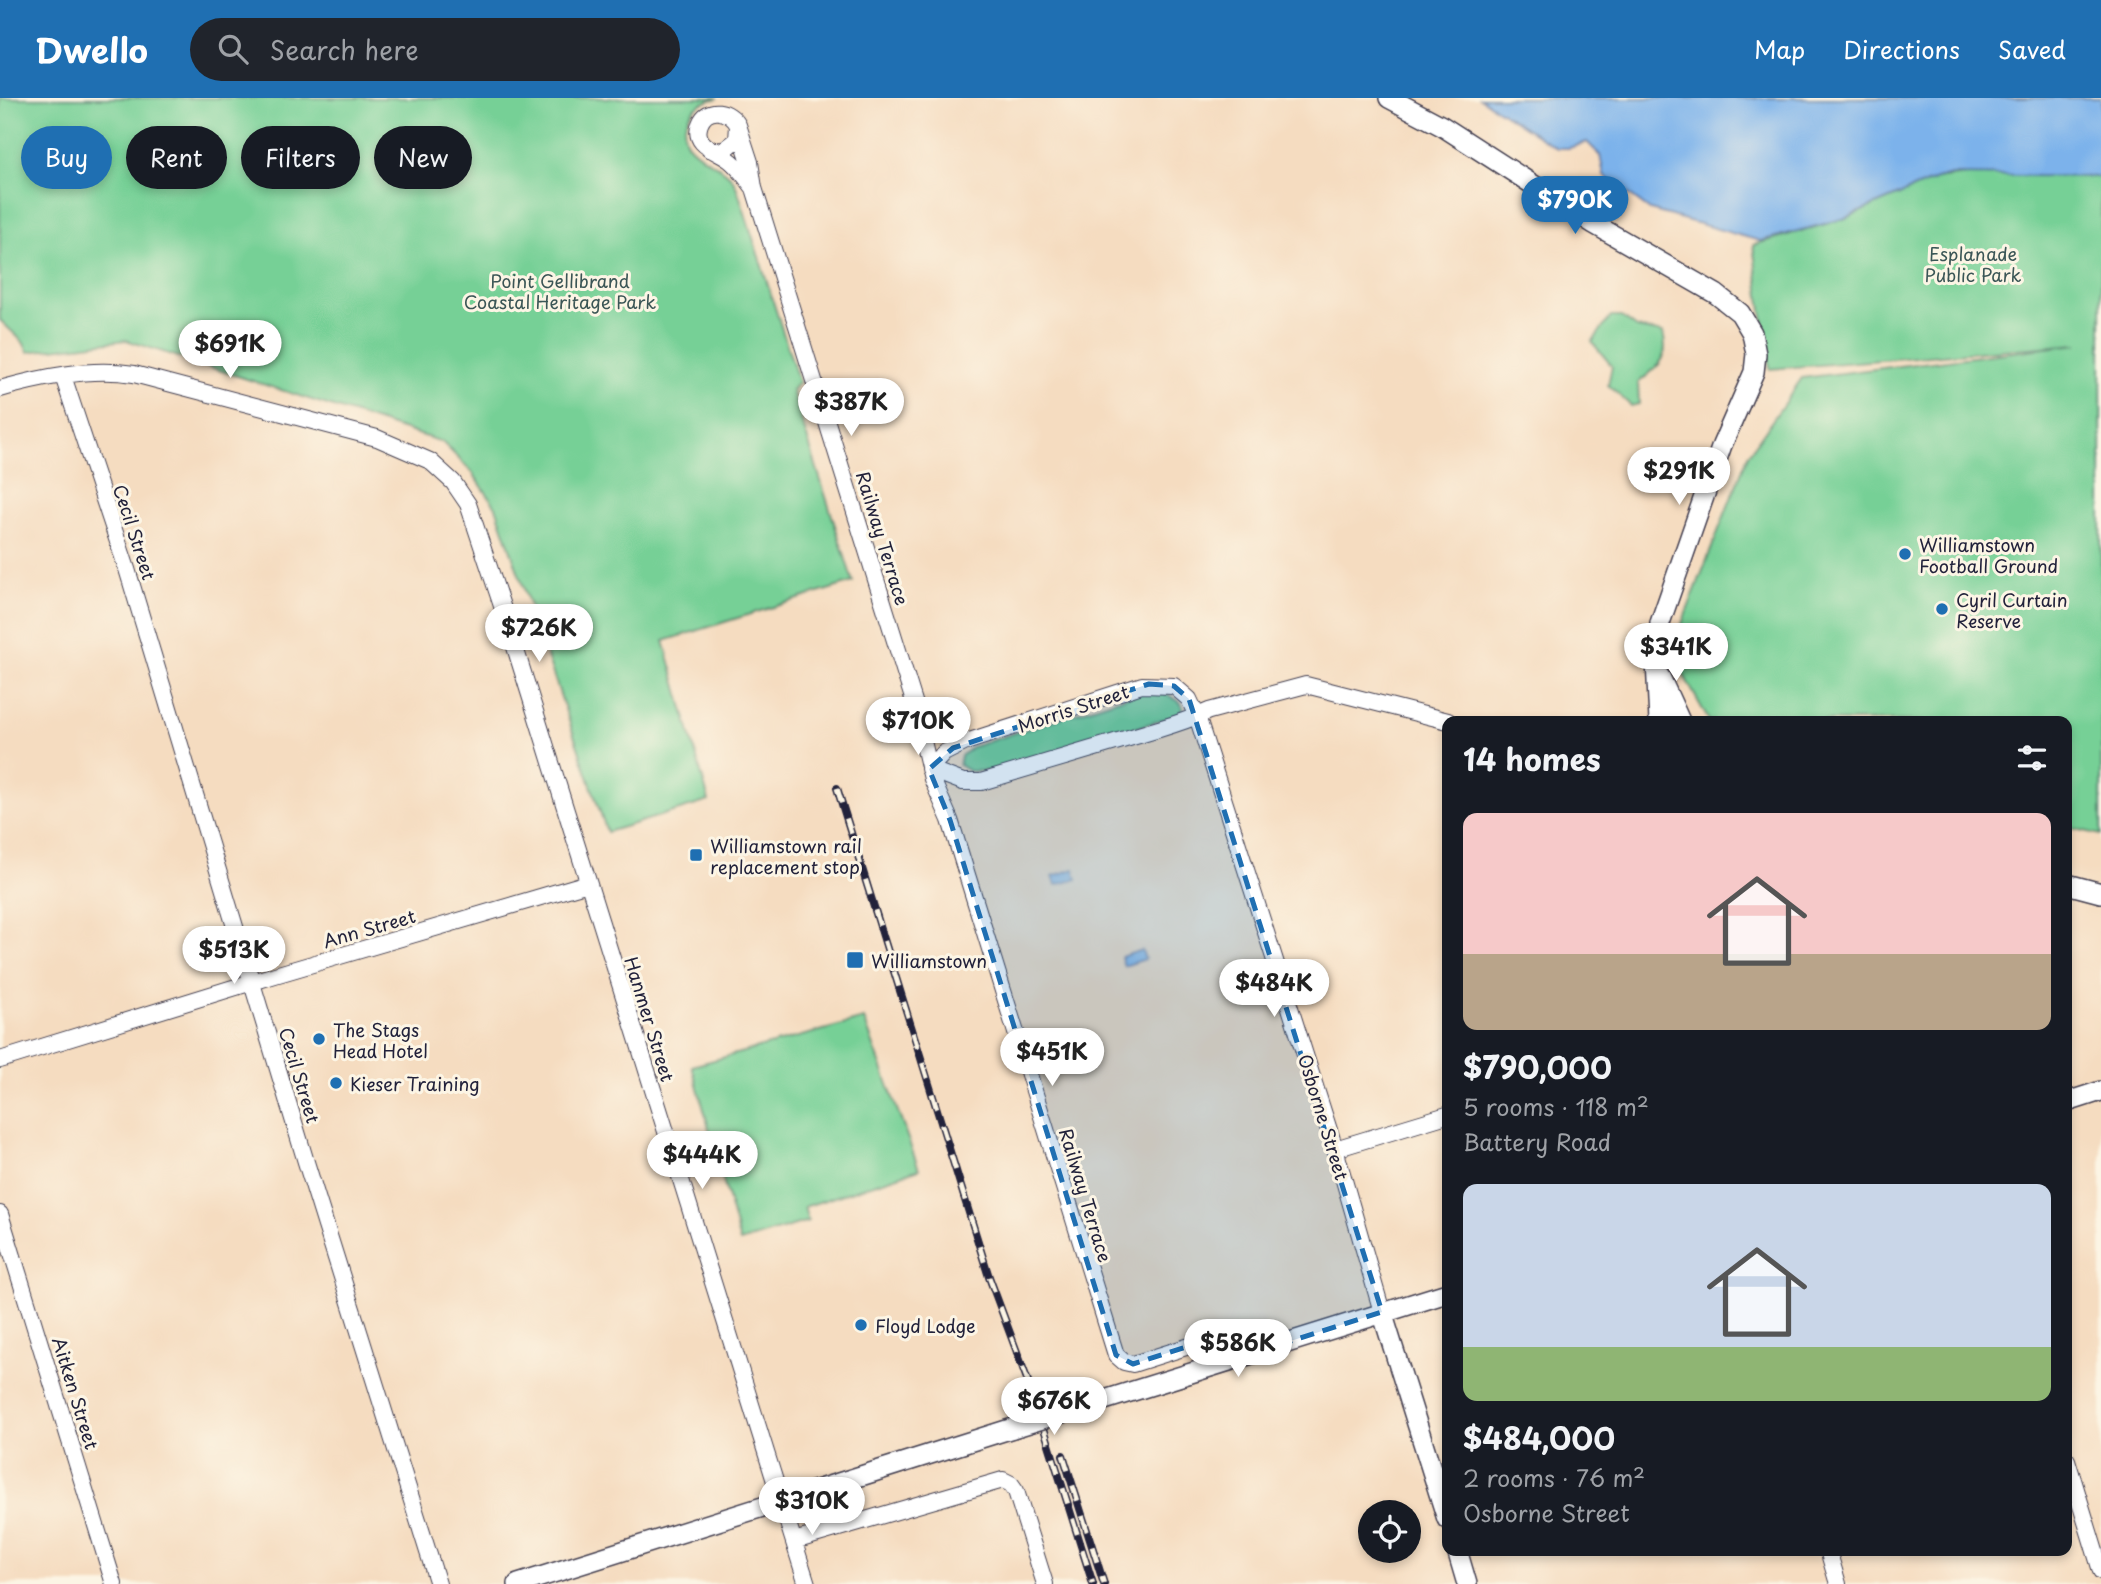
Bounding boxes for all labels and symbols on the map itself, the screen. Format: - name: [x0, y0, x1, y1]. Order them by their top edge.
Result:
- pin: $790K: [1526, 176, 1624, 236]
- park label: Esplanade Public Park: [1925, 240, 2021, 288]
- park label: Point Gellibrand Coastal Heritage Park: [464, 267, 656, 315]
- pin: $691K: [181, 320, 279, 380]
- pin: $387K: [802, 378, 900, 438]
- pin: $291K: [1630, 448, 1728, 507]
- street label: Railway Terrace: [850, 468, 916, 608]
- street label: Cecil Street: [107, 481, 163, 583]
- place label: Williamstown Football Ground: [1919, 531, 2058, 579]
- marker: Williamstown Football Ground: [1897, 546, 1913, 562]
- place label: Cyril Curtain Reserve: [1956, 586, 2068, 634]
- marker: Cyril Curtain Reserve: [1934, 601, 1950, 617]
- pin: $726K: [490, 604, 588, 664]
- pin: $341K: [1627, 624, 1725, 683]
- street label: Morris Street: [1014, 677, 1132, 739]
- pin: $710K: [869, 698, 967, 757]
- place label: Williamstown rail replacement stop: [710, 832, 862, 880]
- marker: Williamstown rail replacement stop: [688, 847, 704, 863]
- street label: Ann Street: [319, 902, 419, 954]
- pin: $513K: [185, 926, 283, 986]
- place label: Williamstown: [871, 947, 987, 974]
- marker: Williamstown: [845, 950, 865, 970]
- street label: Hanmer Street: [618, 953, 682, 1085]
- pin: $484K: [1225, 960, 1323, 1019]
- place label: The Stags Head Hotel: [333, 1016, 428, 1064]
- street label: Cecil Street: [273, 1024, 327, 1126]
- pin: $451K: [1003, 1028, 1101, 1088]
- marker: The Stags Head Hotel: [311, 1031, 327, 1047]
- street label: Osborne Street: [1292, 1051, 1356, 1183]
- place label: Kieser Training: [350, 1070, 480, 1097]
- marker: Kieser Training: [328, 1075, 344, 1091]
- street label: Railway Terrace: [1053, 1125, 1119, 1265]
- pin: $444K: [653, 1132, 751, 1191]
- place label: Floyd Lodge: [875, 1312, 976, 1339]
- marker: Floyd Lodge: [853, 1317, 869, 1333]
- pin: $586K: [1189, 1320, 1287, 1379]
- street label: Aitken Street: [46, 1333, 106, 1453]
- pin: $676K: [1005, 1378, 1103, 1437]
- pin: $310K: [763, 1478, 861, 1537]

